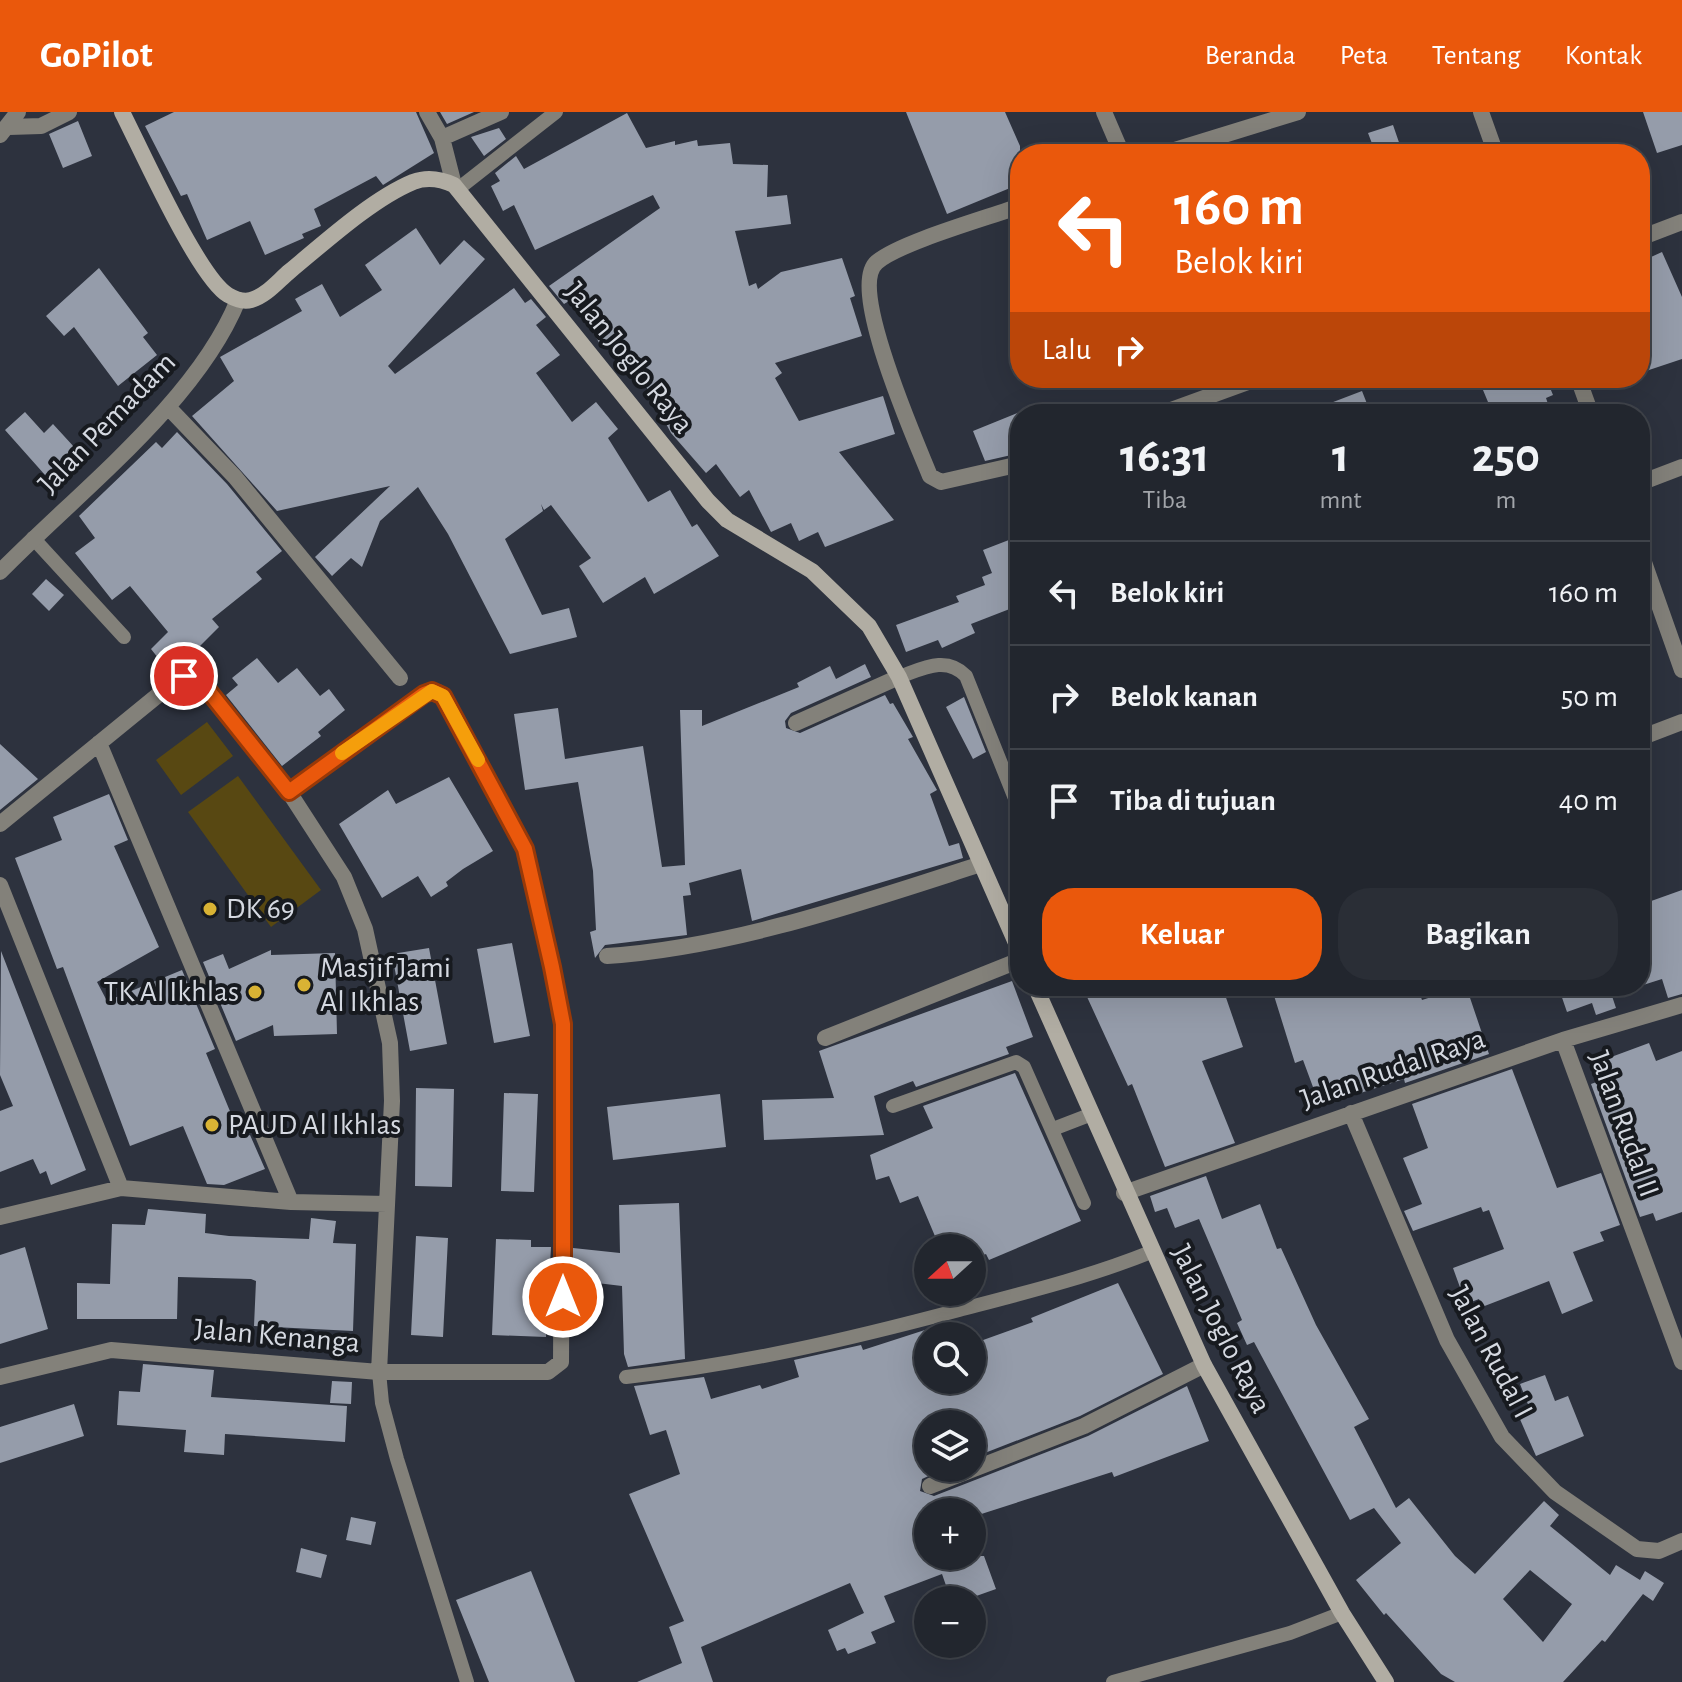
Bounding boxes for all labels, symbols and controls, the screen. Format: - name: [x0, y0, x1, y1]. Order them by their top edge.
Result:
- text: GoPilot: [40, 37, 153, 75]
- text: Beranda: [1205, 42, 1296, 70]
- text: Peta: [1340, 42, 1388, 70]
- text: Tentang: [1432, 42, 1521, 70]
- text: Kontak: [1565, 42, 1642, 70]
- icon: left: [1042, 176, 1146, 280]
- text: 160 m: [1174, 179, 1304, 235]
- text: Belok kiri: [1174, 244, 1304, 280]
- street label: Jalan Joglo Raya: [559, 277, 699, 439]
- icon: right: [1107, 328, 1151, 372]
- text: Lalu: [1042, 335, 1091, 365]
- street label: Jalan Pemadam: [33, 347, 181, 499]
- text: 16:31: [1120, 433, 1209, 481]
- text: 1: [1332, 433, 1349, 481]
- text: 250: [1472, 433, 1540, 481]
- text: Tiba: [1142, 487, 1187, 513]
- text: mnt: [1319, 487, 1362, 513]
- text: m: [1495, 487, 1516, 513]
- icon: left: [1042, 571, 1086, 615]
- text: Belok kiri: [1110, 578, 1224, 608]
- text: 160 m: [1549, 578, 1618, 608]
- pin: [150, 642, 218, 710]
- icon: arrive: [162, 654, 206, 698]
- icon: right: [1042, 675, 1086, 719]
- text: Belok kanan: [1110, 682, 1258, 712]
- text: 50 m: [1561, 682, 1618, 712]
- icon: arrive: [1042, 779, 1086, 823]
- text: Tiba di tujuan: [1110, 786, 1276, 816]
- text: 40 m: [1559, 786, 1618, 816]
- button: Keluar: [1042, 888, 1322, 980]
- button: Bagikan: [1338, 888, 1618, 980]
- place label: DK 69: [226, 894, 295, 924]
- marker: DK 69: [201, 900, 219, 918]
- place label: Masjif Jami Al Ikhlas: [320, 953, 451, 1017]
- marker: Masjif Jami Al Ikhlas: [295, 976, 313, 994]
- place label: TK Al Ikhlas: [104, 977, 239, 1007]
- marker: TK Al Ikhlas: [246, 983, 264, 1001]
- street label: Jalan Rudal Raya: [1297, 1023, 1489, 1115]
- street label: Jalan Rudal II: [1584, 1047, 1664, 1201]
- place label: PAUD Al Ikhlas: [228, 1110, 401, 1140]
- marker: PAUD Al Ikhlas: [203, 1116, 221, 1134]
- north arrow: [914, 1234, 986, 1306]
- map controls: [914, 1234, 986, 1658]
- street label: Jalan Joglo Raya: [1166, 1240, 1276, 1418]
- position arrow: [521, 1255, 605, 1339]
- street label: Jalan Rudal I: [1444, 1281, 1538, 1423]
- street label: Jalan Kenanga: [193, 1314, 361, 1358]
- button: search: [914, 1322, 986, 1394]
- button: layers: [914, 1410, 986, 1482]
- button: +: [914, 1498, 986, 1570]
- button: −: [914, 1586, 986, 1658]

